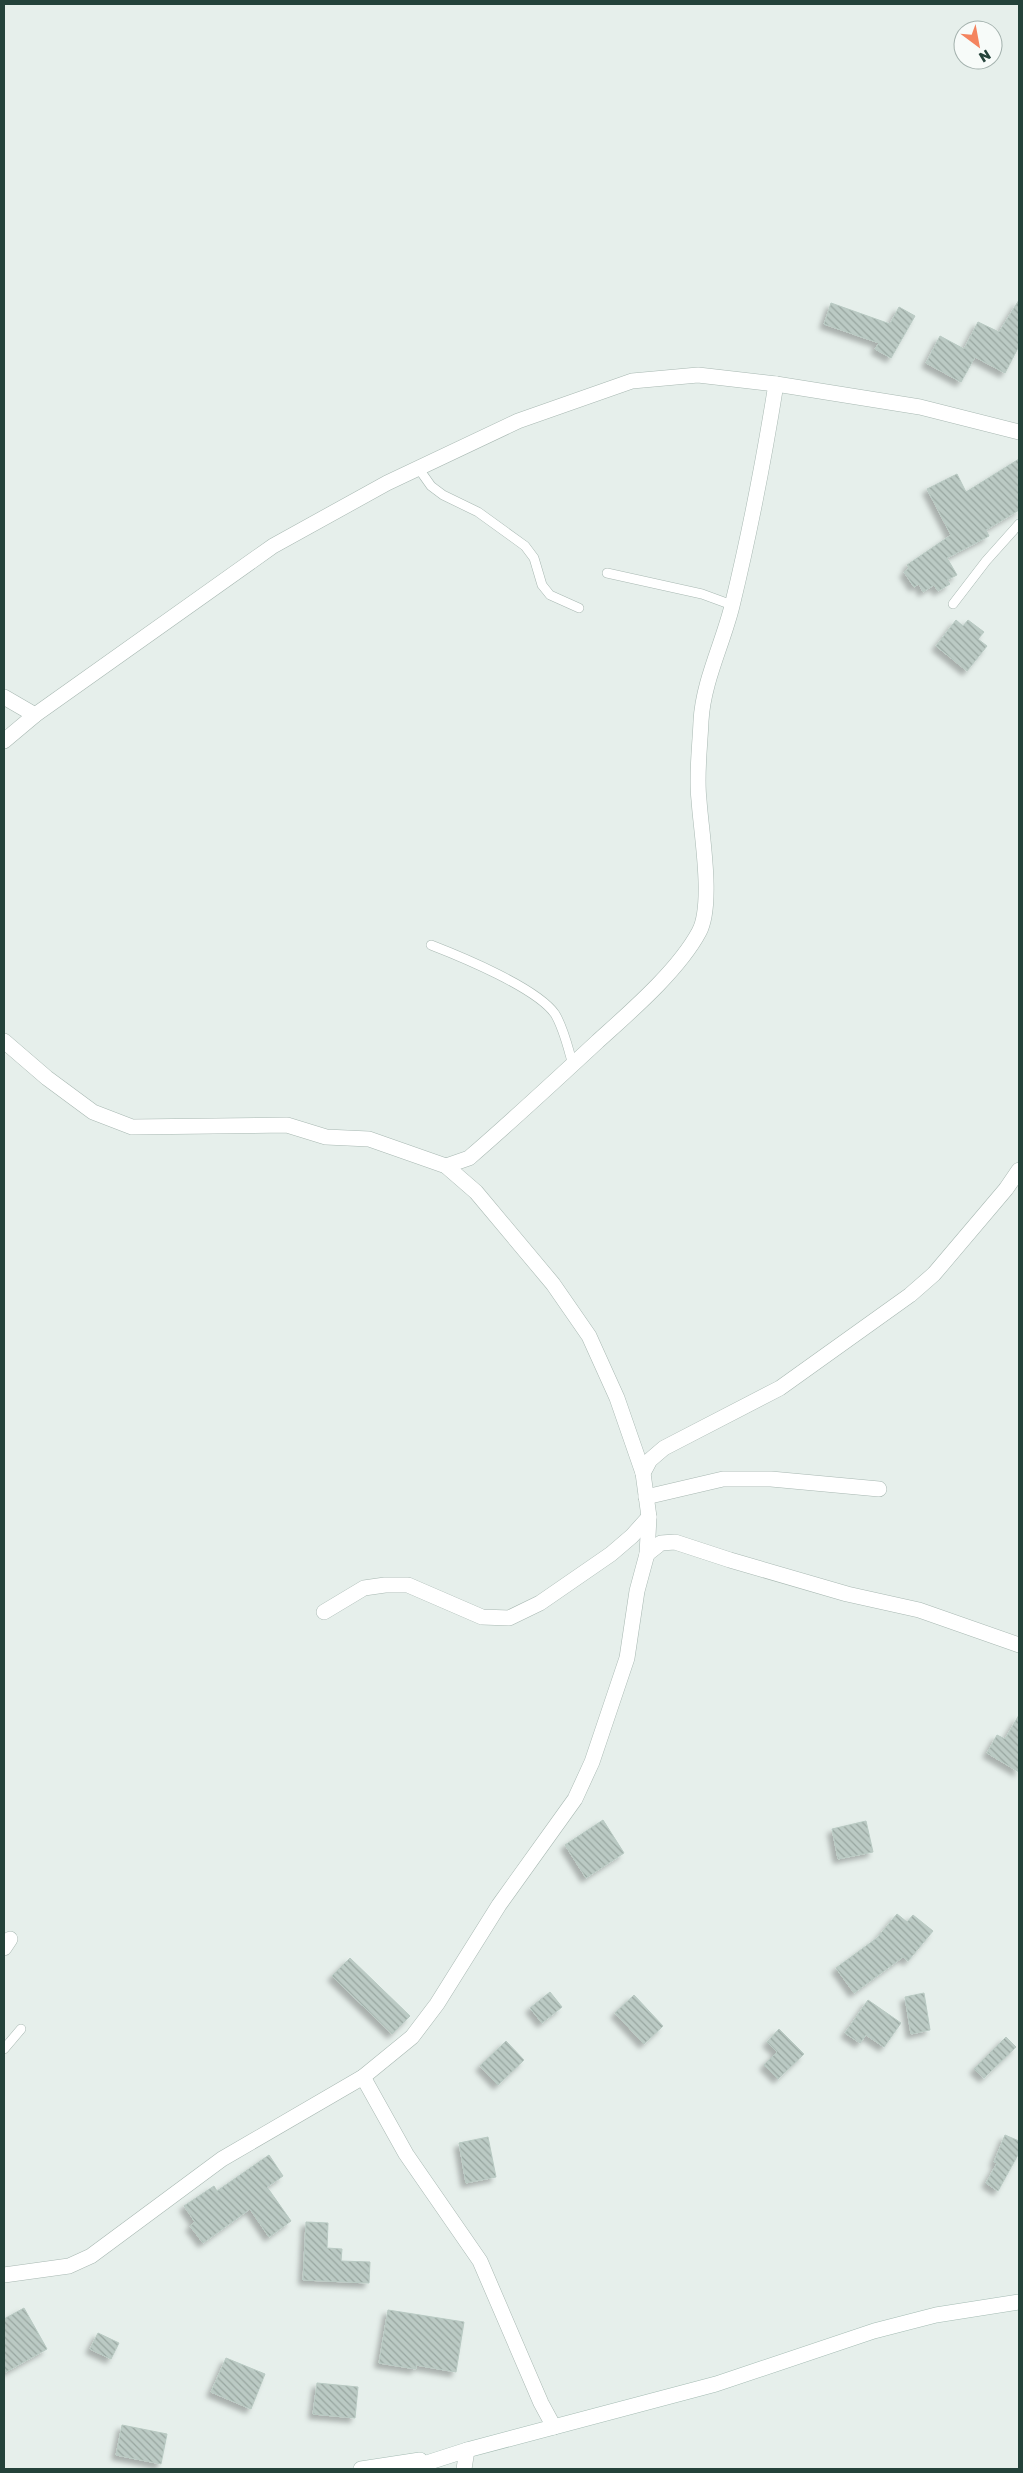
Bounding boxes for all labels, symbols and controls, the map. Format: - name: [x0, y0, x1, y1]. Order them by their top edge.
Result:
- north arrow: [953, 20, 1003, 70]
- text: N: [976, 46, 994, 66]

